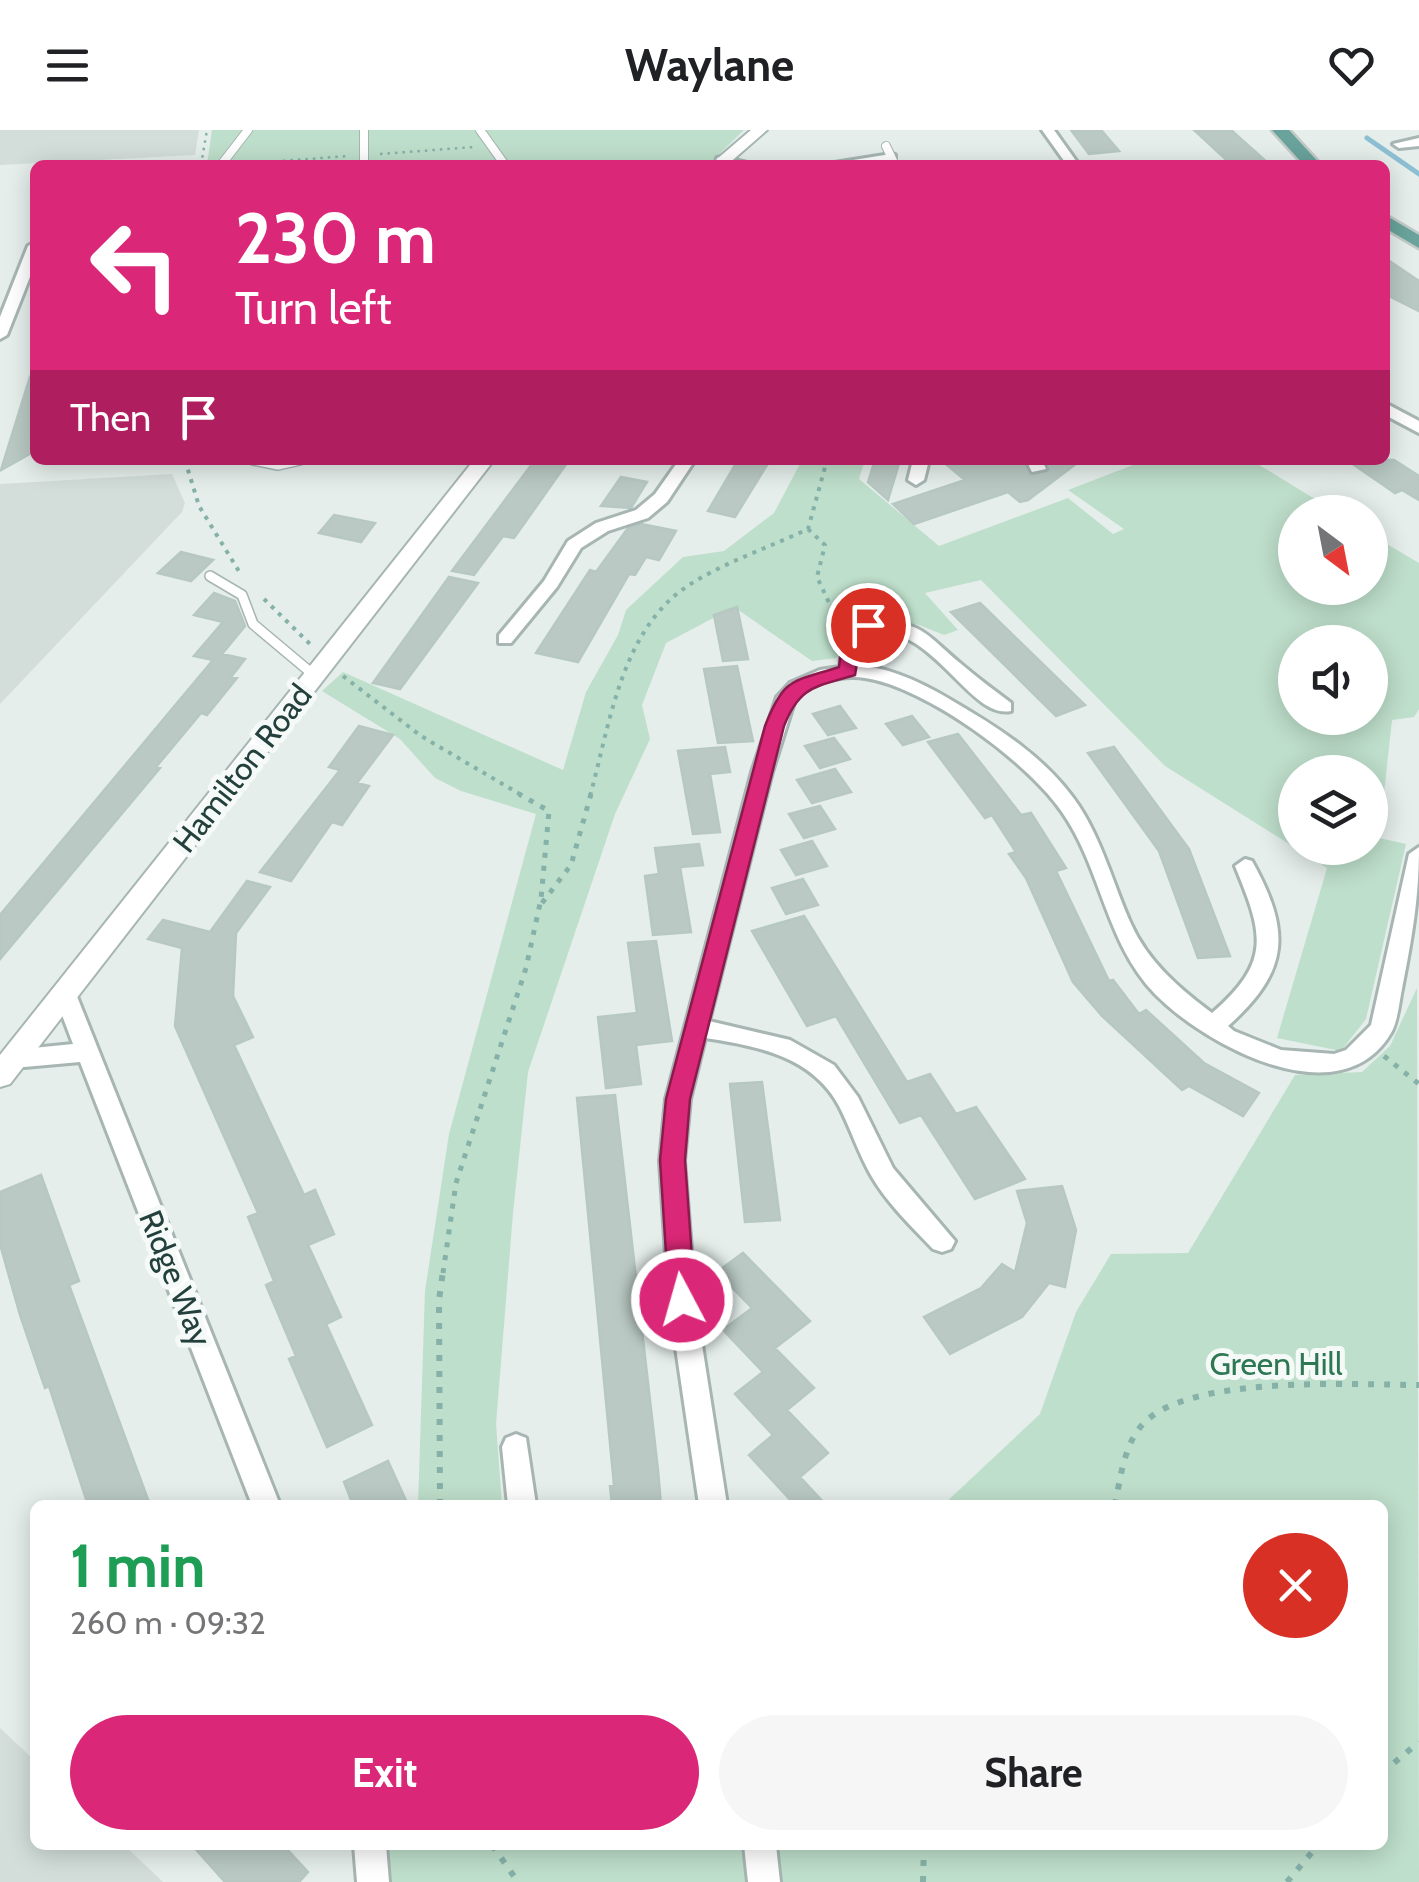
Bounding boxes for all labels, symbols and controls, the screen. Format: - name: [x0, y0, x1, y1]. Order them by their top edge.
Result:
- icon: menu: [40, 38, 95, 93]
- text: Waylane: [625, 38, 794, 92]
- icon: heart: [1324, 38, 1379, 93]
- text: 230 m: [235, 195, 436, 281]
- icon: left: [70, 200, 200, 330]
- text: Turn left: [235, 281, 392, 335]
- icon: arrive: [171, 390, 226, 445]
- text: Then: [70, 394, 151, 441]
- north arrow: [1278, 495, 1388, 605]
- map controls: [1278, 495, 1388, 865]
- pin: [826, 583, 911, 668]
- icon: arrive: [841, 598, 896, 653]
- button: sound: [1278, 625, 1388, 735]
- street label: Hamilton Road: [164, 676, 320, 860]
- button: layers: [1278, 755, 1388, 865]
- street label: Ridge Way: [131, 1204, 221, 1352]
- position arrow: [630, 1248, 734, 1352]
- park label: Green Hill: [1209, 1344, 1343, 1383]
- text: 1 min: [70, 1529, 205, 1602]
- button: close: [1243, 1533, 1348, 1638]
- text: 260 m · 09:32: [70, 1603, 266, 1642]
- button: Exit: [70, 1715, 699, 1830]
- button: Share: [719, 1715, 1348, 1830]

